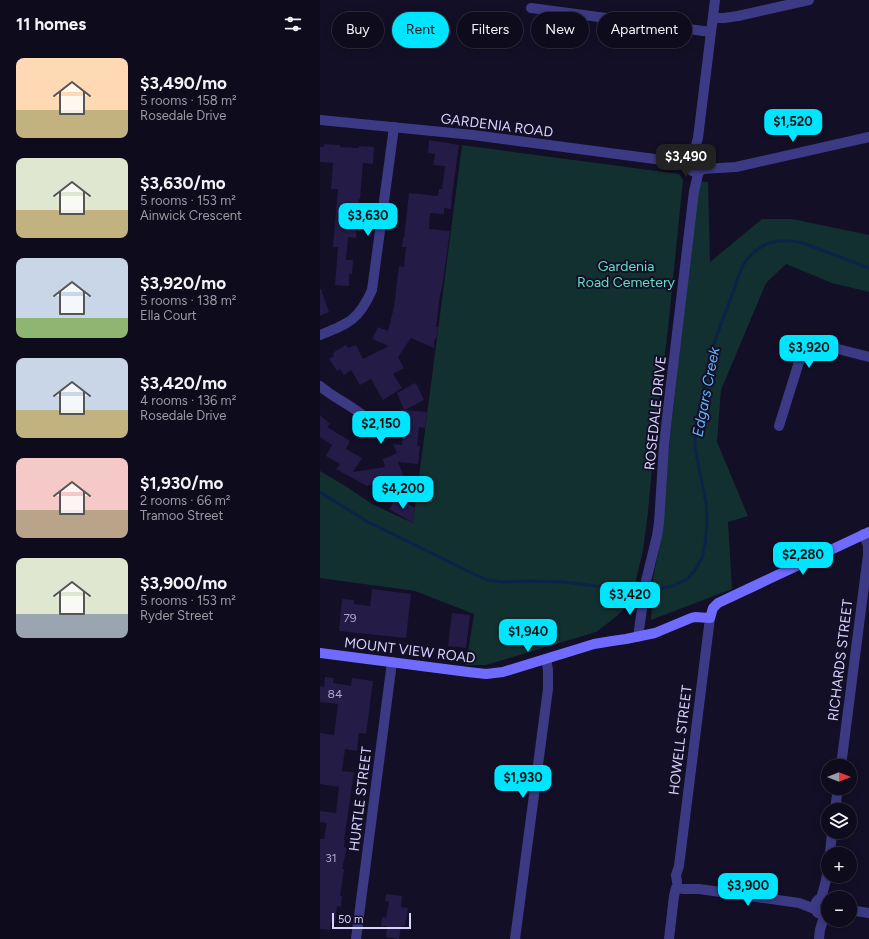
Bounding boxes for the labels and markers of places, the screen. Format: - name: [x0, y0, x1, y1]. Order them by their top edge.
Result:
- pin: $1,520: [760, 109, 826, 143]
- pin: $3,490: [653, 144, 719, 178]
- pin: $3,630: [335, 203, 401, 237]
- pin: $3,920: [776, 335, 842, 369]
- pin: $2,150: [348, 411, 414, 445]
- pin: $4,200: [370, 476, 436, 510]
- pin: $2,280: [770, 542, 836, 576]
- pin: $3,420: [597, 582, 663, 616]
- pin: $1,940: [495, 619, 561, 653]
- pin: $1,930: [490, 765, 556, 799]
- pin: $3,900: [715, 873, 781, 907]

